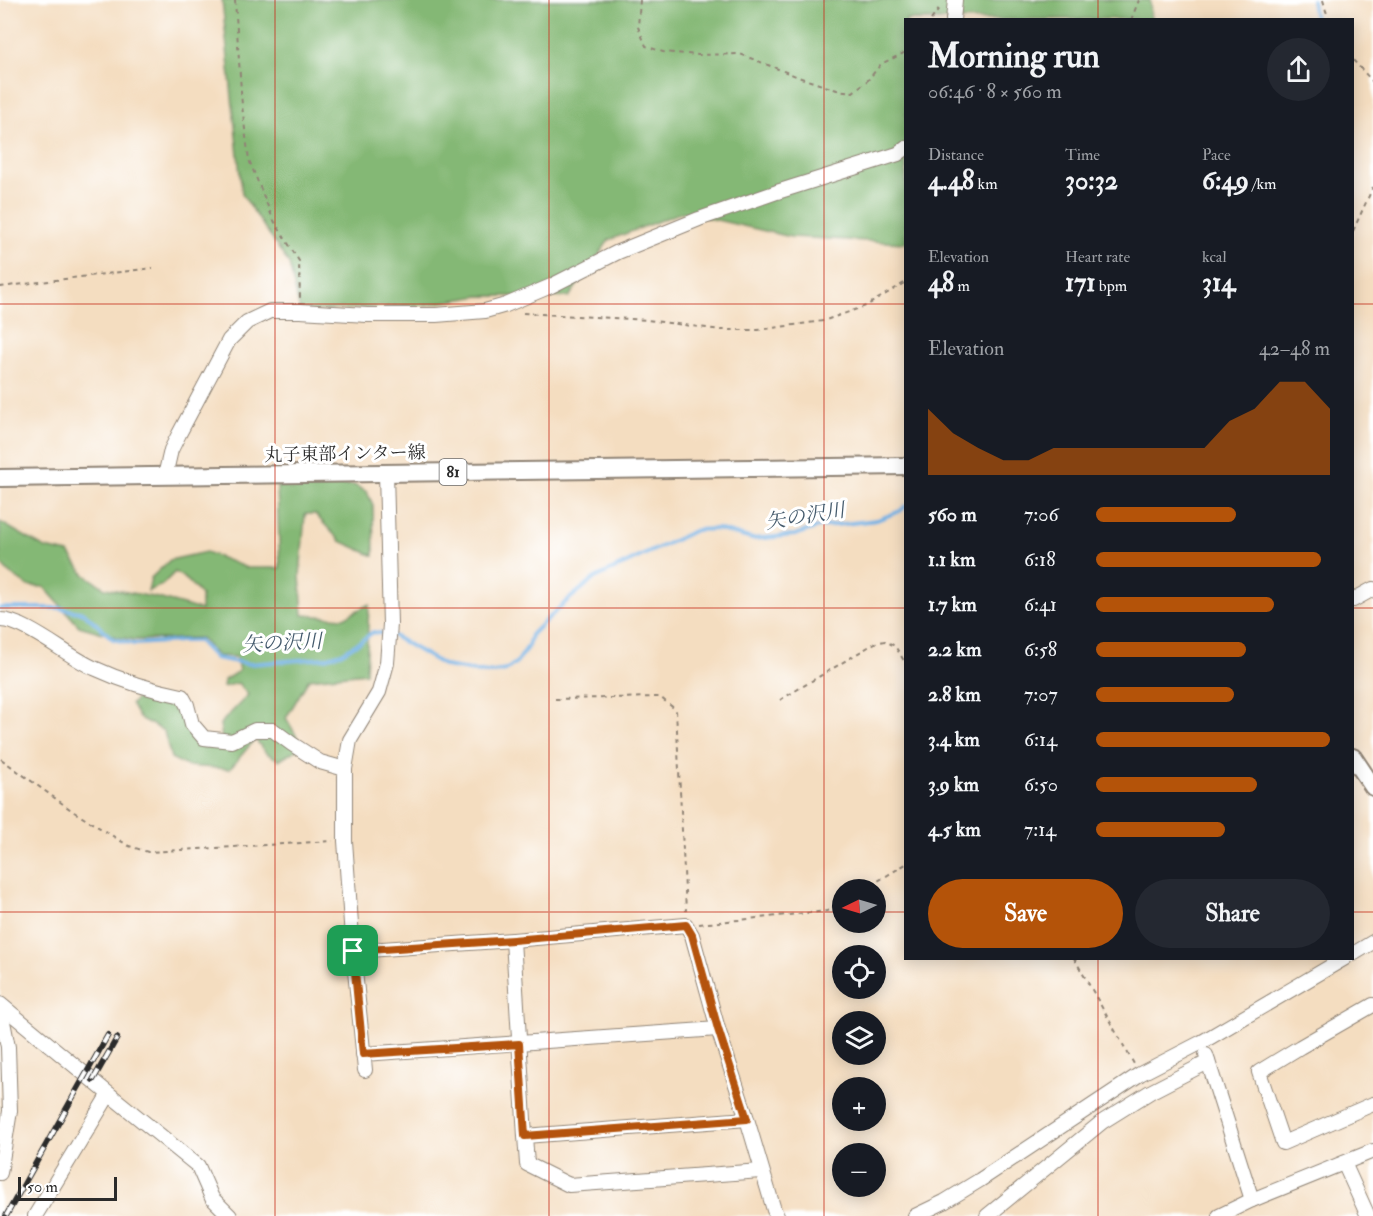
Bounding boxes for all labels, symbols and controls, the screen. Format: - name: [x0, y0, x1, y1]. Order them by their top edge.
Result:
- text: Morning run: [928, 36, 1100, 77]
- button: share: [1267, 38, 1330, 101]
- text: 06:46 · 8 × 560 m: [928, 79, 1062, 104]
- text: Distance: [928, 145, 984, 165]
- text: Time: [1065, 145, 1100, 165]
- text: Pace: [1202, 145, 1231, 165]
- text: 4.48: [928, 165, 974, 197]
- text: 30:32: [1065, 165, 1118, 197]
- text: 6:49: [1202, 165, 1249, 197]
- text: km: [974, 174, 998, 194]
- text: /km: [1249, 174, 1276, 194]
- text: Elevation: [928, 247, 989, 267]
- text: Heart rate: [1065, 247, 1130, 267]
- text: kcal: [1202, 247, 1227, 267]
- text: 48: [928, 267, 954, 299]
- text: 171: [1065, 267, 1096, 299]
- text: 314: [1202, 267, 1235, 299]
- text: m: [954, 276, 970, 296]
- text: bpm: [1096, 276, 1127, 296]
- text: Elevation: [928, 336, 1004, 361]
- text: 42–48 m: [1259, 336, 1330, 361]
- street label: 丸子東部インター線: [264, 441, 426, 467]
- road number: 81: [440, 459, 466, 485]
- water label: 矢の沢川: [764, 497, 848, 535]
- text: 560 m: [928, 502, 977, 527]
- text: 7:06: [1024, 502, 1058, 527]
- text: 1.1 km: [928, 547, 975, 572]
- text: 6:18: [1024, 547, 1056, 572]
- text: 1.7 km: [928, 592, 977, 617]
- text: 6:41: [1024, 592, 1057, 617]
- water label: 矢の沢川: [241, 628, 325, 658]
- text: 2.2 km: [928, 637, 981, 662]
- text: 6:58: [1024, 637, 1057, 662]
- text: 2.8 km: [928, 682, 981, 707]
- text: 7:07: [1024, 682, 1058, 707]
- text: 3.4 km: [928, 727, 980, 752]
- text: 6:14: [1024, 727, 1057, 752]
- text: 3.9 km: [928, 772, 979, 797]
- text: 6:50: [1024, 772, 1058, 797]
- text: 4.5 km: [928, 817, 981, 842]
- text: 7:14: [1024, 817, 1056, 842]
- north arrow: [832, 879, 886, 933]
- map controls: [832, 879, 886, 1197]
- button: Save: [928, 879, 1123, 948]
- button: Share: [1135, 879, 1330, 948]
- pin: [327, 925, 378, 976]
- icon: arrive: [336, 934, 369, 967]
- button: locate: [832, 945, 886, 999]
- button: layers: [832, 1011, 886, 1065]
- button: +: [832, 1077, 886, 1131]
- button: −: [832, 1143, 886, 1197]
- scale bar: [18, 1174, 117, 1202]
- text: 50 m: [27, 1177, 58, 1197]

